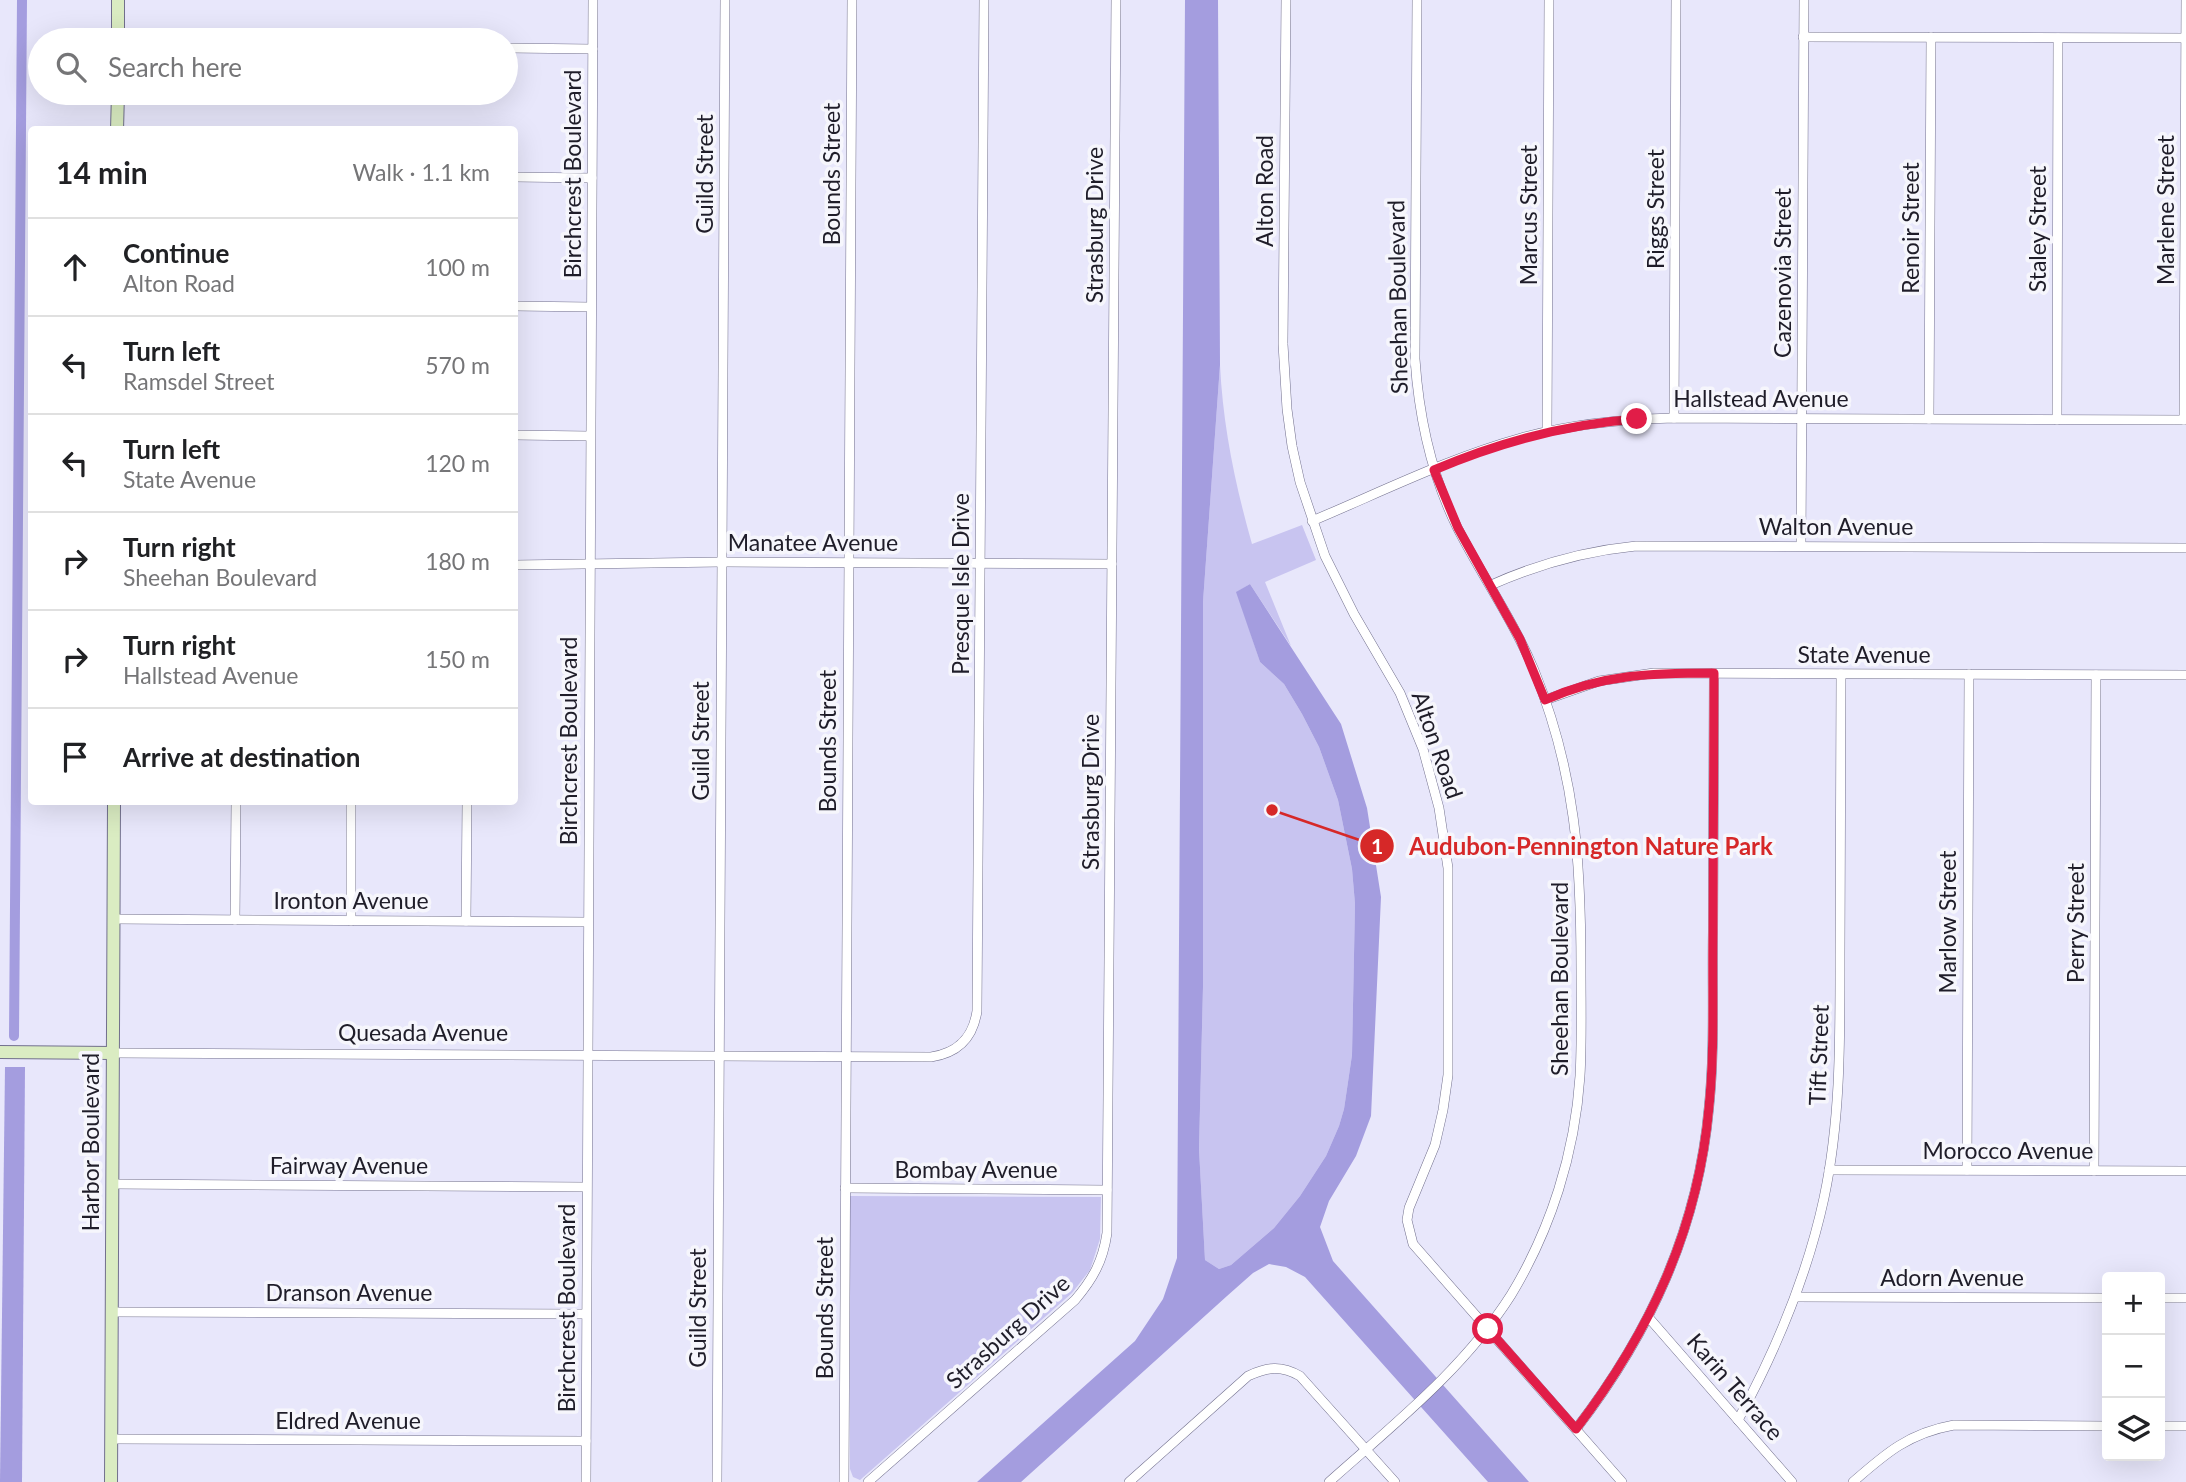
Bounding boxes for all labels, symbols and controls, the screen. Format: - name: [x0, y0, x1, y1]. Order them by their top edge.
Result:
- search box: [28, 28, 518, 105]
- icon: search: [52, 48, 90, 86]
- text: Search here: [108, 51, 242, 83]
- street label: Birchcrest Boulevard: [558, 70, 586, 278]
- street label: Bounds Street: [817, 102, 845, 245]
- street label: Guild Street: [690, 113, 718, 234]
- street label: Marlene Street: [2151, 134, 2179, 285]
- street label: Alton Road: [1250, 135, 1278, 247]
- street label: Marcus Street: [1514, 144, 1542, 285]
- street label: Strasburg Drive: [1080, 147, 1108, 303]
- street label: Riggs Street: [1641, 148, 1669, 269]
- text: 14 min: [56, 154, 148, 190]
- text: Walk · 1.1 km: [353, 158, 490, 186]
- street label: Renoir Street: [1896, 161, 1924, 294]
- street label: Staley Street: [2023, 165, 2051, 292]
- street label: Cazenovia Street: [1768, 187, 1796, 358]
- street label: Sheehan Boulevard: [1381, 200, 1413, 394]
- text: Continue: [123, 237, 229, 269]
- icon: ahead: [56, 248, 94, 286]
- text: 100 m: [425, 253, 490, 281]
- text: Alton Road: [123, 269, 235, 297]
- text: Turn left: [123, 335, 220, 367]
- icon: left: [56, 346, 94, 384]
- text: 570 m: [425, 351, 490, 379]
- text: Ramsdel Street: [123, 367, 274, 395]
- street label: Hallstead Avenue: [1673, 384, 1849, 412]
- route end: [1621, 403, 1652, 434]
- text: Turn left: [123, 433, 220, 465]
- icon: left: [56, 444, 94, 482]
- text: 120 m: [425, 449, 490, 477]
- text: State Avenue: [123, 465, 256, 493]
- street label: Presque Isle Drive: [946, 493, 974, 675]
- street label: Walton Avenue: [1759, 512, 1913, 540]
- street label: Manatee Avenue: [728, 528, 898, 556]
- text: Turn right: [123, 531, 236, 563]
- icon: right: [56, 542, 94, 580]
- text: 180 m: [425, 547, 490, 575]
- text: Sheehan Boulevard: [123, 563, 317, 591]
- text: Turn right: [123, 629, 236, 661]
- street label: Birchcrest Boulevard: [554, 637, 582, 845]
- icon: right: [56, 640, 94, 678]
- street label: State Avenue: [1797, 640, 1931, 668]
- text: 150 m: [425, 645, 490, 673]
- text: Hallstead Avenue: [123, 661, 298, 689]
- street label: Bounds Street: [813, 669, 841, 812]
- street label: Guild Street: [686, 680, 714, 801]
- street label: Alton Road: [1406, 687, 1469, 802]
- street label: Strasburg Drive: [1076, 714, 1104, 870]
- icon: arrive: [56, 738, 94, 776]
- text: Arrive at destination: [123, 741, 360, 773]
- callout: Audubon-Pennington Nature Park: [1360, 824, 1787, 869]
- text: Audubon-Pennington Nature Park: [1408, 831, 1773, 860]
- text: 1: [1371, 833, 1383, 858]
- street label: Marlow Street: [1933, 850, 1961, 994]
- street label: Perry Street: [2061, 862, 2089, 983]
- street label: Sheehan Boulevard: [1545, 882, 1573, 1076]
- street label: Ironton Avenue: [273, 886, 429, 914]
- street label: Tift Street: [1802, 1003, 1834, 1106]
- street label: Quesada Avenue: [338, 1018, 508, 1046]
- street label: Harbor Boulevard: [76, 1053, 104, 1231]
- street label: Morocco Avenue: [1923, 1136, 2093, 1164]
- street label: Fairway Avenue: [270, 1151, 428, 1179]
- street label: Bombay Avenue: [894, 1155, 1058, 1183]
- street label: Birchcrest Boulevard: [552, 1204, 580, 1412]
- street label: Bounds Street: [810, 1236, 838, 1379]
- street label: Guild Street: [683, 1247, 711, 1368]
- street label: Adorn Avenue: [1880, 1263, 2024, 1291]
- street label: Strasburg Drive: [940, 1269, 1075, 1394]
- map controls: [2102, 1272, 2165, 1461]
- button: +: [2102, 1272, 2165, 1335]
- street label: Dranson Avenue: [266, 1278, 432, 1306]
- route start: [1472, 1313, 1503, 1344]
- street label: Karin Terrace: [1682, 1327, 1790, 1445]
- button: −: [2102, 1335, 2165, 1398]
- button: layers: [2102, 1398, 2165, 1461]
- street label: Eldred Avenue: [275, 1406, 421, 1434]

